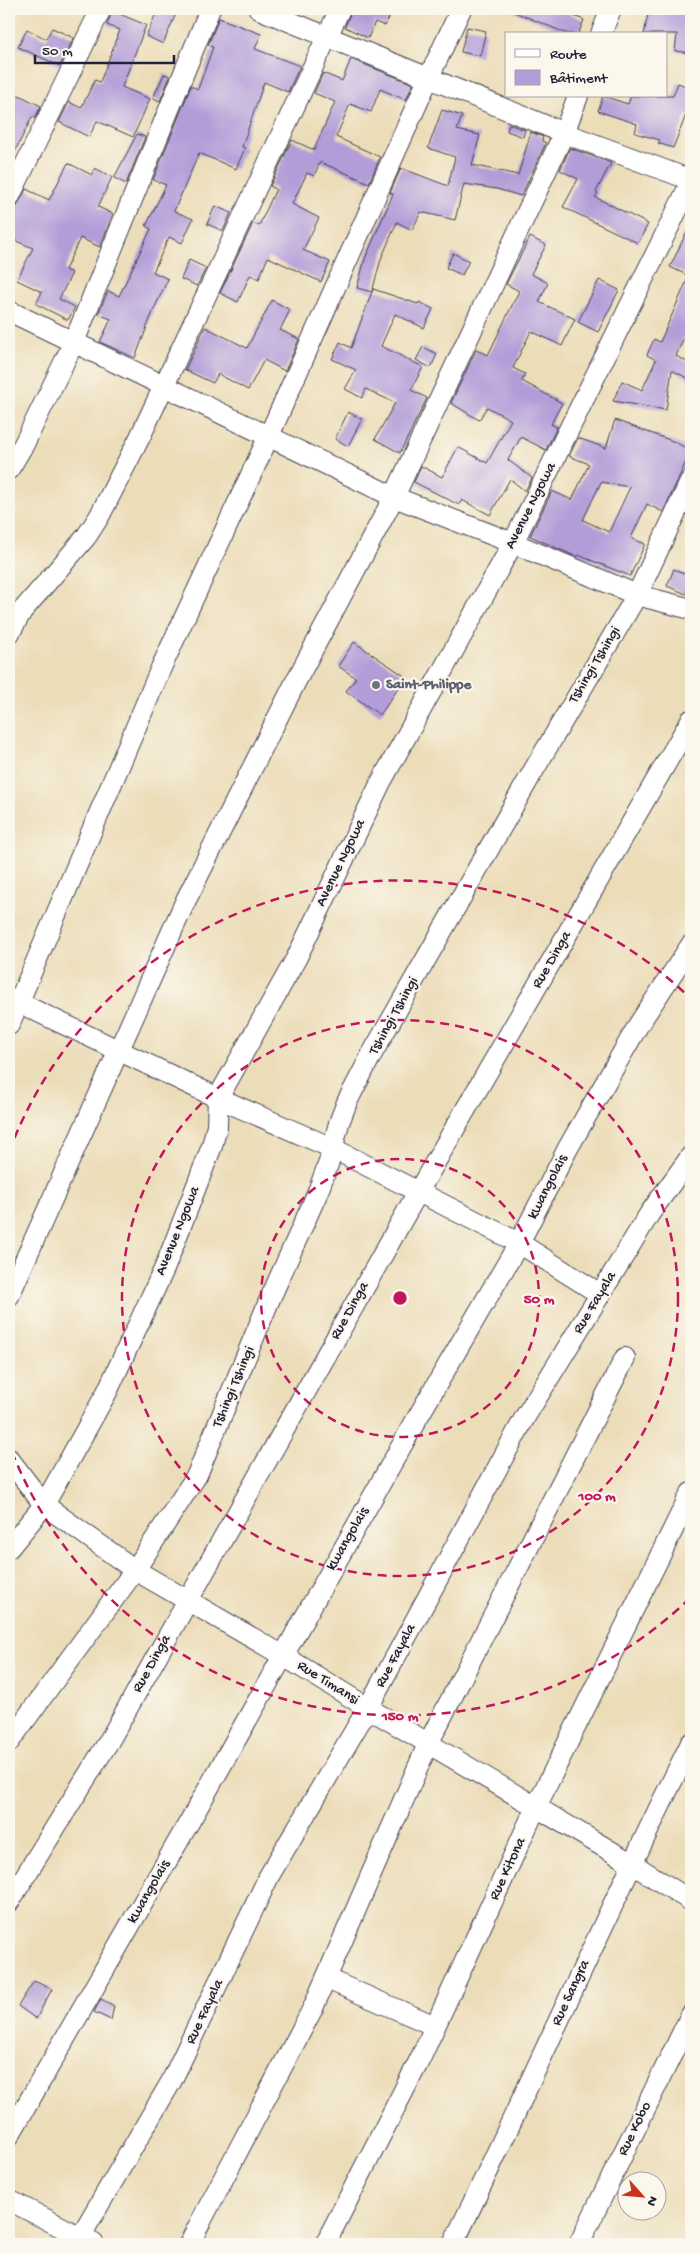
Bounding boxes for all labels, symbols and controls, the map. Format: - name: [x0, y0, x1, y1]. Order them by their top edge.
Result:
- scale bar: [35, 32, 174, 64]
- legend: [505, 32, 668, 98]
- text: 50 m: [42, 43, 73, 61]
- text: Route: [550, 46, 587, 64]
- text: Bâtiment: [549, 70, 609, 88]
- street label: Avenue Ngowa: [501, 459, 561, 552]
- street label: Tshingi Tshingi: [564, 623, 625, 708]
- place label: Saint-Philippe: [386, 676, 472, 694]
- marker: Saint-Philippe: [370, 679, 382, 691]
- street label: Avenue Ngowa: [312, 816, 370, 910]
- street label: Rue Dinga: [528, 928, 576, 992]
- street label: Tshingi Tshingi: [365, 974, 423, 1059]
- street label: kwangolais: [524, 1151, 572, 1222]
- street label: Avenue Ngowa: [152, 1183, 204, 1278]
- street label: Rue Fayala: [569, 1268, 621, 1337]
- street label: Rue Dinga: [327, 1278, 374, 1343]
- centre of rings: [391, 1289, 409, 1307]
- text: 50 m: [524, 1291, 555, 1309]
- street label: Tshingi Tshingi: [208, 1344, 259, 1431]
- text: 100 m: [577, 1488, 616, 1506]
- street label: kwangolais: [323, 1504, 374, 1574]
- street label: Rue Fayala: [372, 1620, 421, 1691]
- street label: Rue Dinga: [129, 1631, 176, 1696]
- street label: Rue Timansi: [294, 1657, 362, 1709]
- text: 150 m: [381, 1708, 419, 1726]
- street label: Rue Kitona: [486, 1834, 531, 1903]
- street label: kwangolais: [124, 1857, 175, 1927]
- street label: Rue Sangra: [548, 1957, 594, 2029]
- street label: Rue Fayala: [182, 1976, 228, 2047]
- street label: Rue Kobo: [614, 2099, 656, 2159]
- north arrow: [618, 2170, 668, 2220]
- text: N: [642, 2193, 661, 2209]

